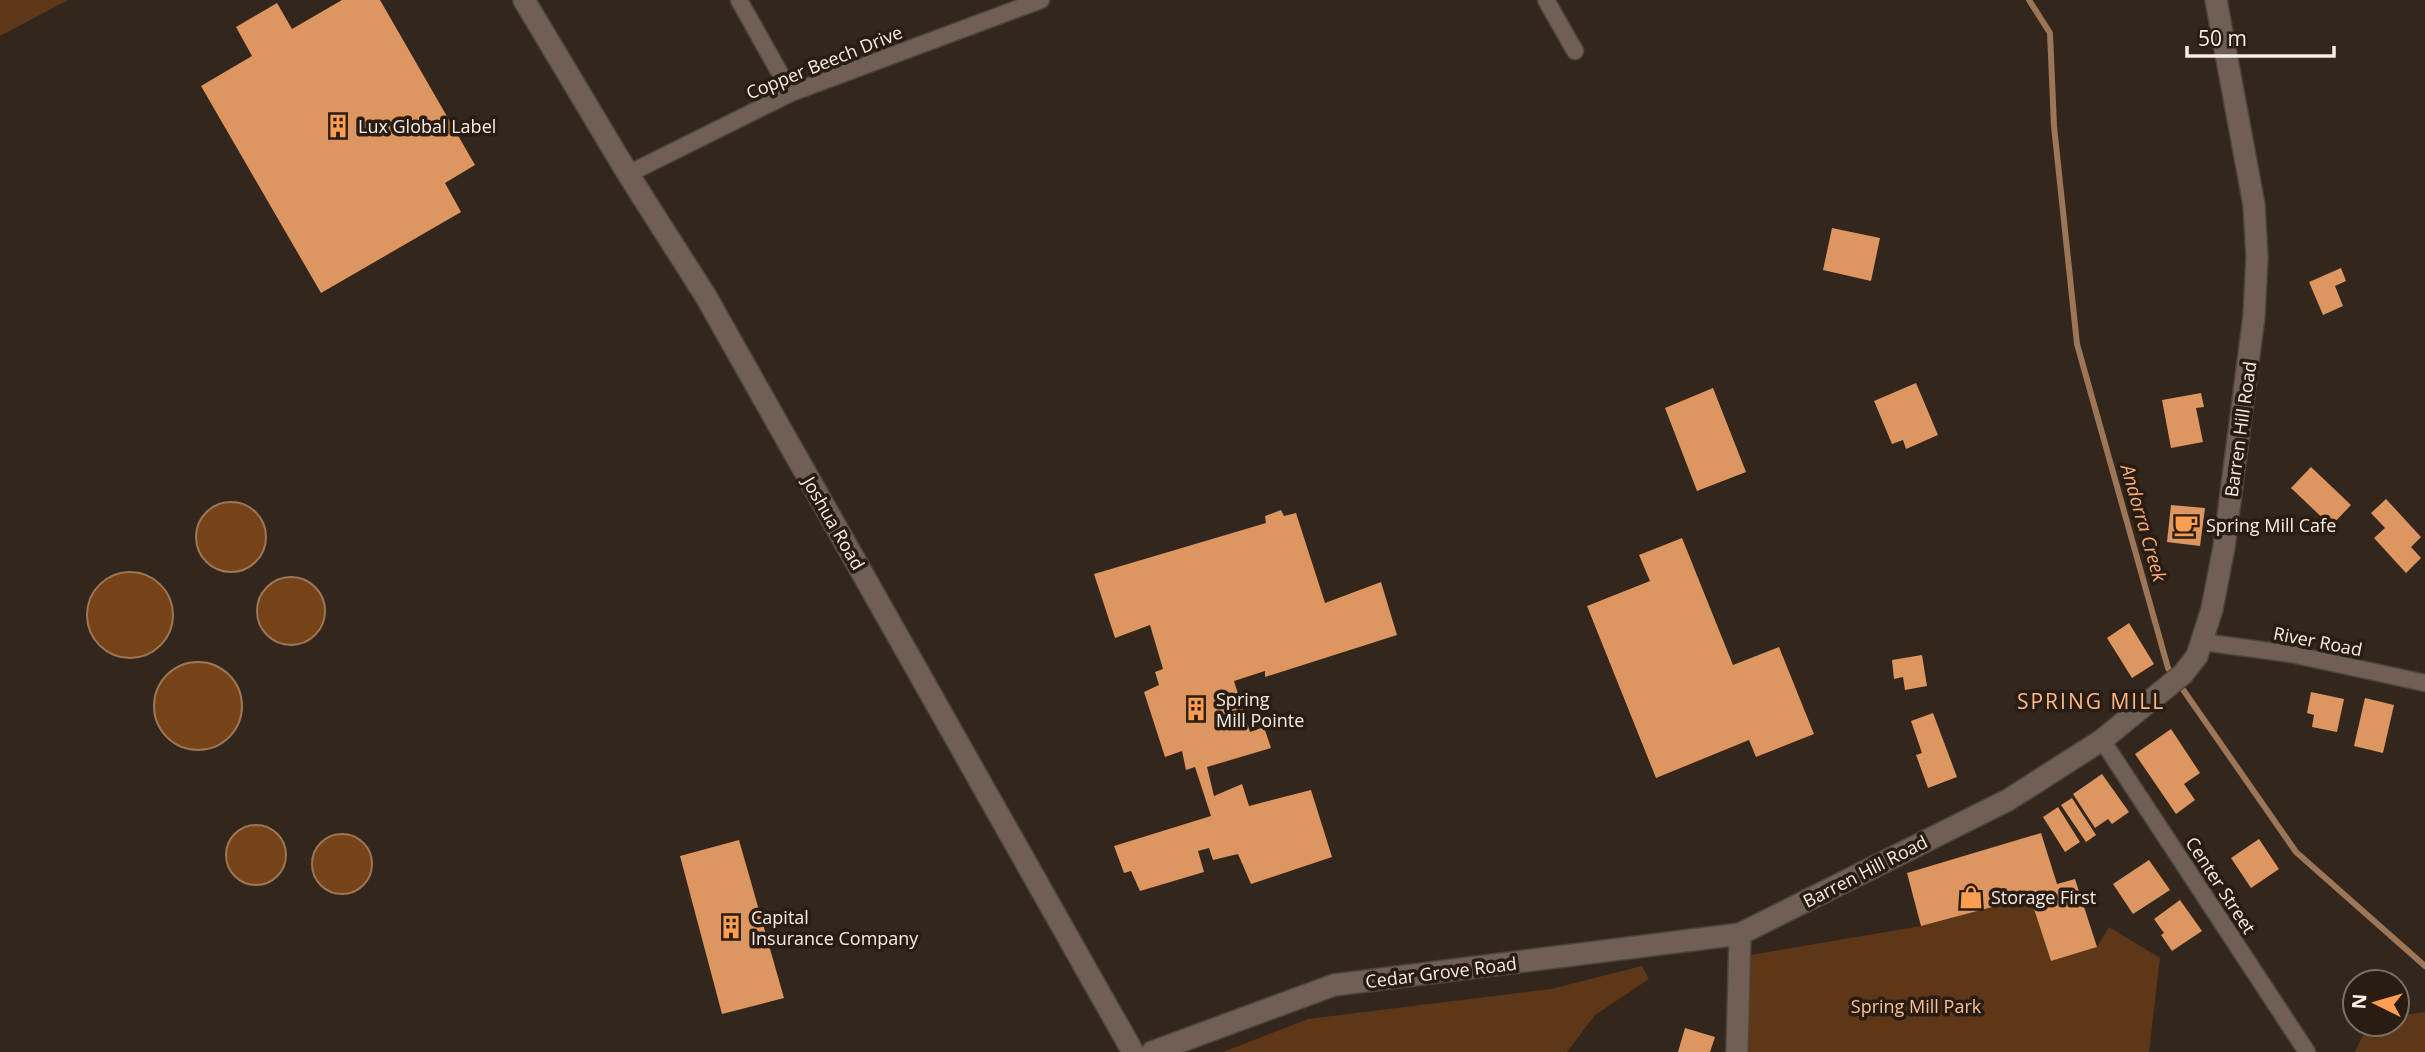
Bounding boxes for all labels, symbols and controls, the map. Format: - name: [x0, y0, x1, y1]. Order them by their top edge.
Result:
- scale bar: [2187, 14, 2334, 58]
- street label: Copper Beech Drive: [742, 20, 906, 104]
- text: 50 m: [2198, 24, 2247, 52]
- building icon: Lux Global Label: [324, 112, 352, 140]
- place label: Lux Global Label: [358, 114, 496, 138]
- street label: Barren Hill Road: [2219, 360, 2261, 498]
- water label: Andorra Creek: [2114, 459, 2173, 585]
- street label: Joshua Road: [797, 470, 870, 574]
- cafe icon: Spring Mill Cafe: [2172, 511, 2200, 539]
- place label: Spring Mill Cafe: [2206, 513, 2336, 537]
- street label: River Road: [2272, 621, 2364, 661]
- place label: Spring Mill Pointe: [1216, 687, 1304, 732]
- district label: SPRING MILL: [2017, 687, 2165, 715]
- building icon: Spring Mill Pointe: [1182, 695, 1210, 723]
- street label: Barren Hill Road: [1799, 829, 1931, 913]
- street label: Center Street: [2181, 832, 2261, 938]
- shop icon: Storage First: [1957, 883, 1985, 911]
- place label: Storage First: [1991, 885, 2096, 909]
- place label: Capital Insurance Company: [751, 905, 919, 950]
- building icon: Capital Insurance Company: [717, 913, 745, 941]
- street label: Cedar Grove Road: [1364, 951, 1518, 993]
- north arrow: [2341, 968, 2411, 1038]
- text: N: [2345, 993, 2373, 1010]
- park label: Spring Mill Park: [1851, 994, 1982, 1018]

